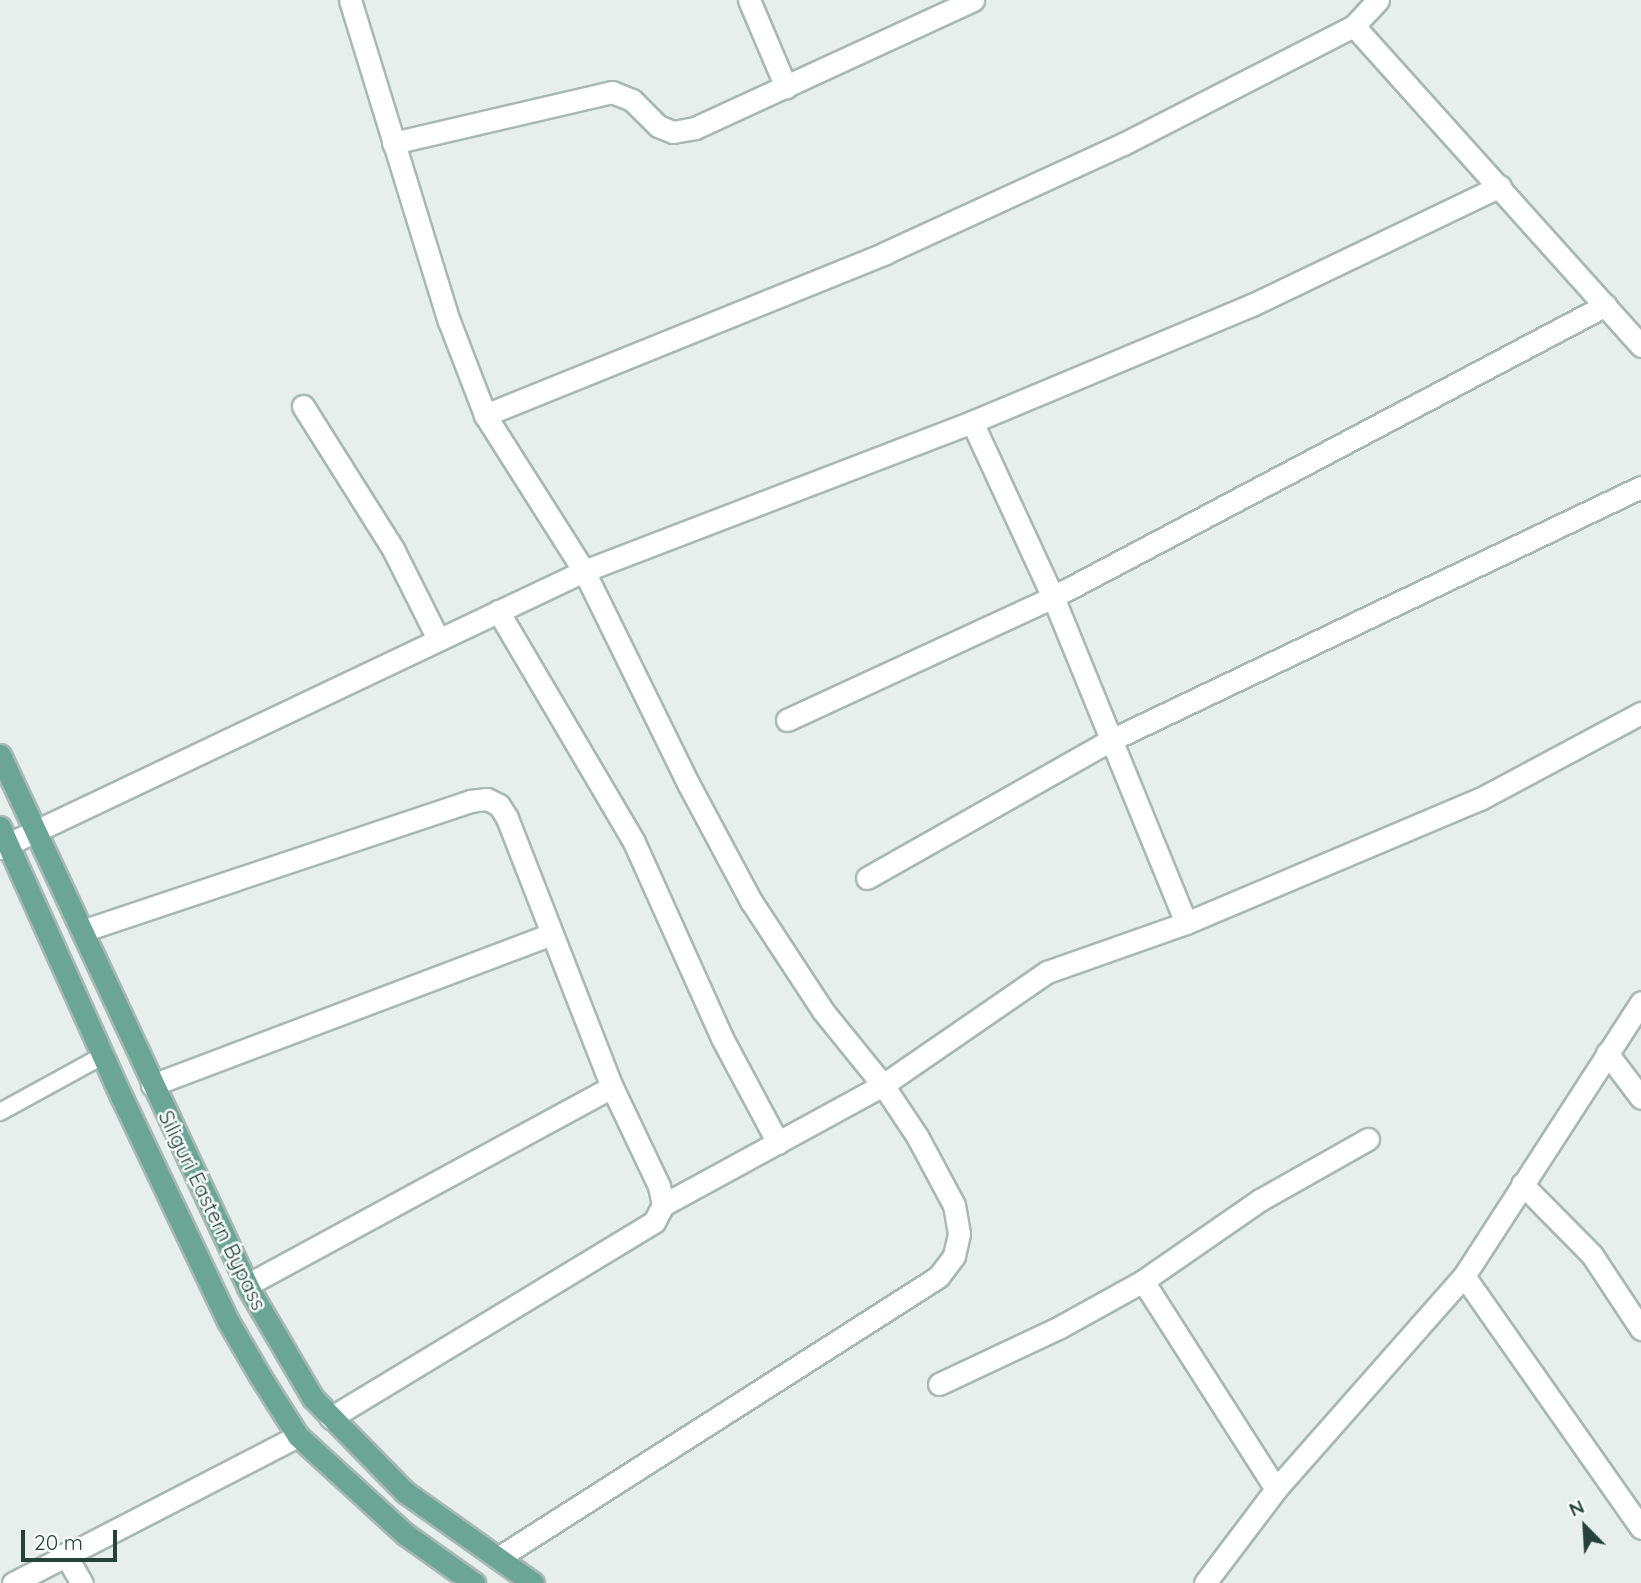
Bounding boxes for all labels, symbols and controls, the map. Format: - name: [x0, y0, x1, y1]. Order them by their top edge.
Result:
- street label: Siliguri Eastern Bypass: [154, 1106, 272, 1314]
- north arrow: [1550, 1492, 1620, 1562]
- text: N: [1565, 1494, 1588, 1522]
- scale bar: [24, 1516, 121, 1560]
- text: 20 m: [34, 1529, 83, 1555]

